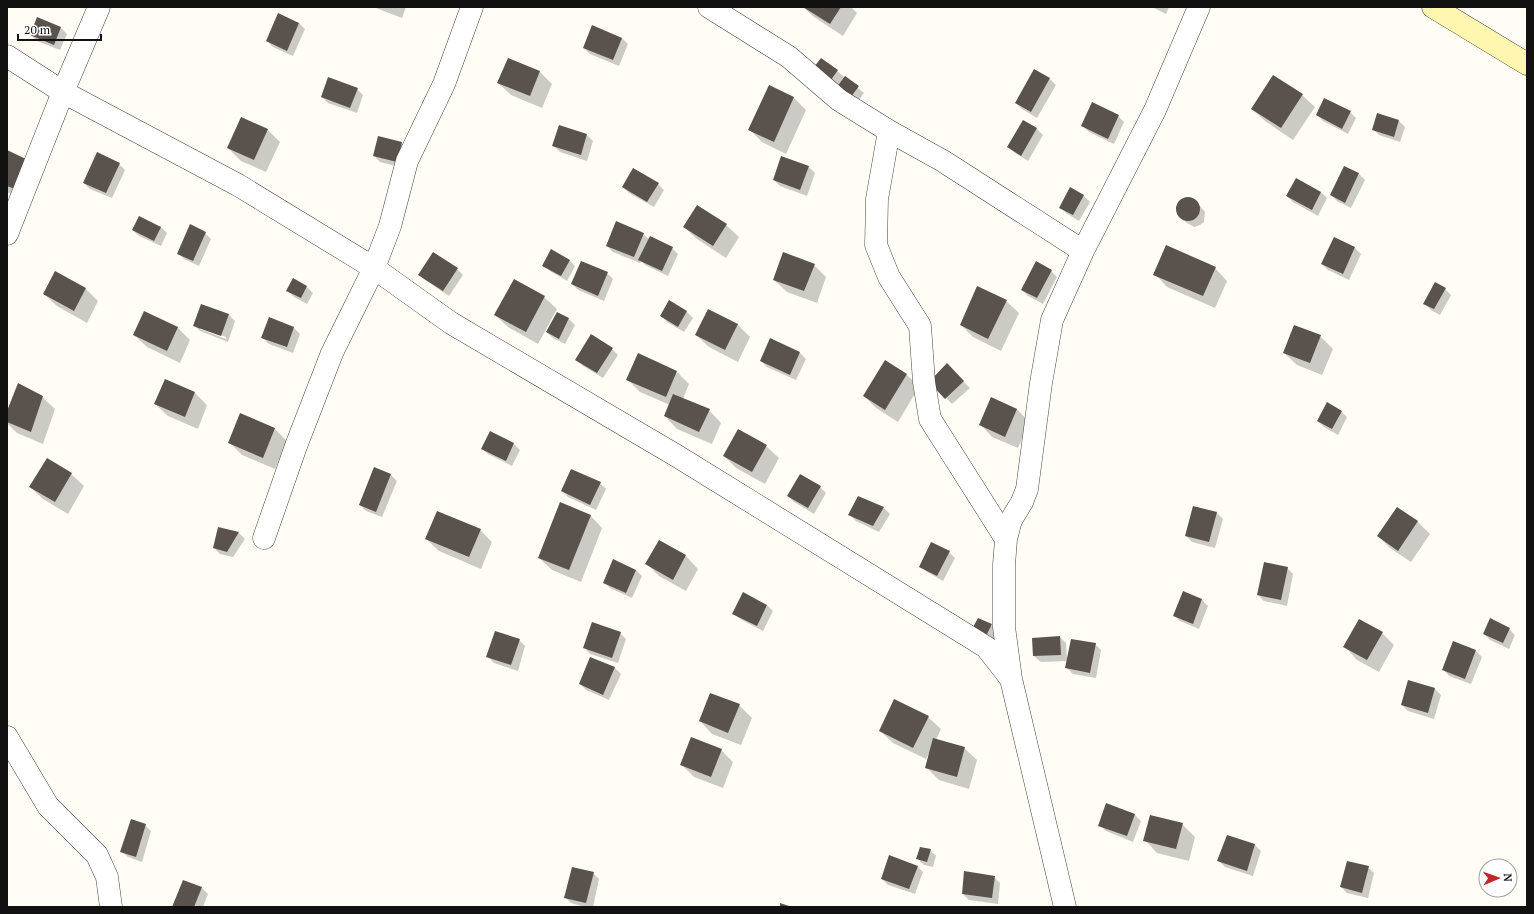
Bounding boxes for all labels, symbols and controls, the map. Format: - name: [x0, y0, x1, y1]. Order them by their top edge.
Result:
- scale bar: [18, 16, 101, 42]
- text: 20 m: [24, 22, 51, 37]
- north arrow: [1478, 858, 1518, 898]
- text: N: [1501, 873, 1515, 883]

